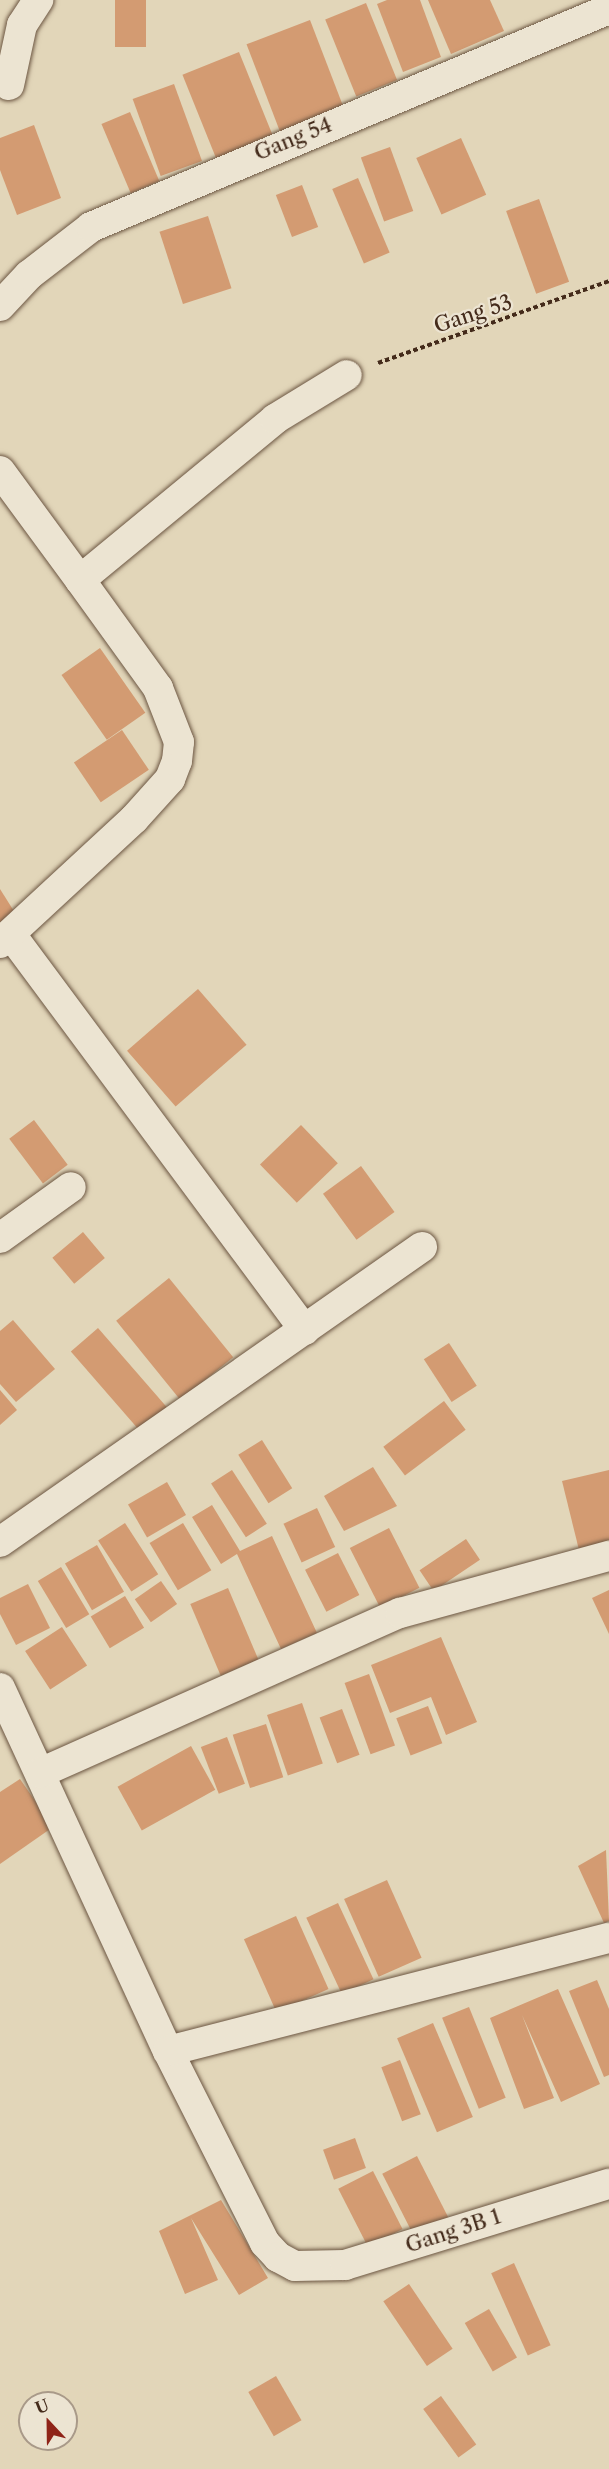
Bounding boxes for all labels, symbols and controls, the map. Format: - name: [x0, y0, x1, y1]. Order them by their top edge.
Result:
- street label: Gang 54: [251, 112, 335, 166]
- street label: Gang 53: [431, 290, 515, 338]
- street label: Gang 3B 1: [402, 2204, 504, 2258]
- north arrow: [18, 2391, 78, 2451]
- text: U: [32, 2394, 52, 2418]

